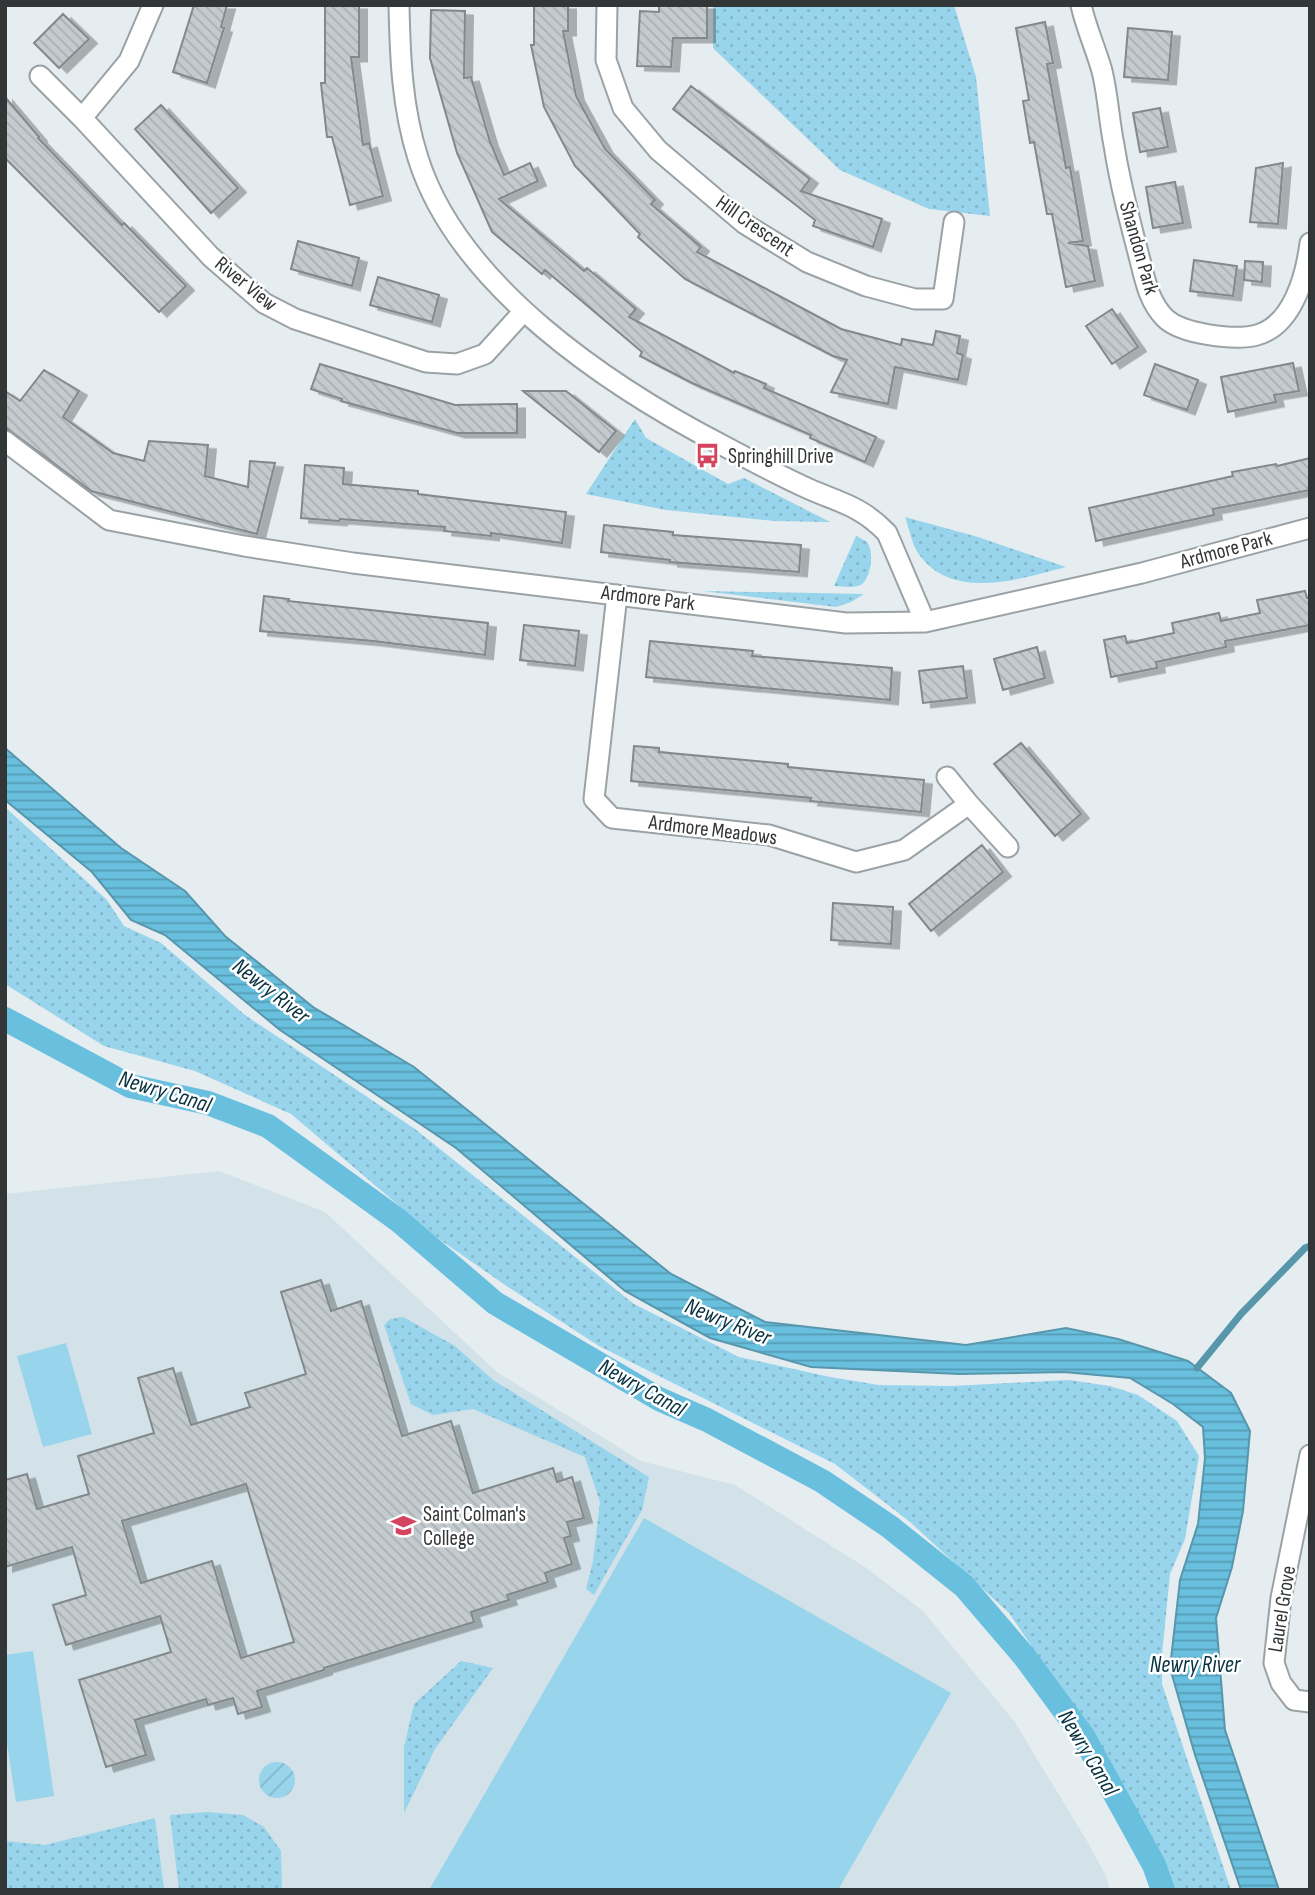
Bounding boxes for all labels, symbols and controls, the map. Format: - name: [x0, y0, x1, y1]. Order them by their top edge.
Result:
- street label: Hill Crescent: [711, 190, 799, 262]
- street label: Shandon Park: [1114, 199, 1164, 297]
- street label: River View: [210, 251, 282, 317]
- bus stop icon: Springhill Drive: [694, 442, 722, 470]
- place label: Springhill Drive: [728, 444, 834, 469]
- street label: Ardmore Park: [1176, 526, 1275, 575]
- street label: Ardmore Park: [599, 580, 696, 616]
- street label: Ardmore Meadows: [646, 810, 779, 850]
- water label: Newry River: [227, 952, 316, 1031]
- water label: Newry Canal: [115, 1065, 215, 1120]
- water label: Newry River: [681, 1292, 777, 1353]
- water label: Newry Canal: [594, 1353, 691, 1424]
- place label: Saint Colman's College: [423, 1502, 526, 1551]
- school or university icon: Saint Colman's College: [389, 1512, 417, 1540]
- street label: Laurel Grove: [1263, 1564, 1301, 1654]
- water label: Newry River: [1150, 1651, 1242, 1679]
- water label: Newry Canal: [1051, 1705, 1125, 1802]

